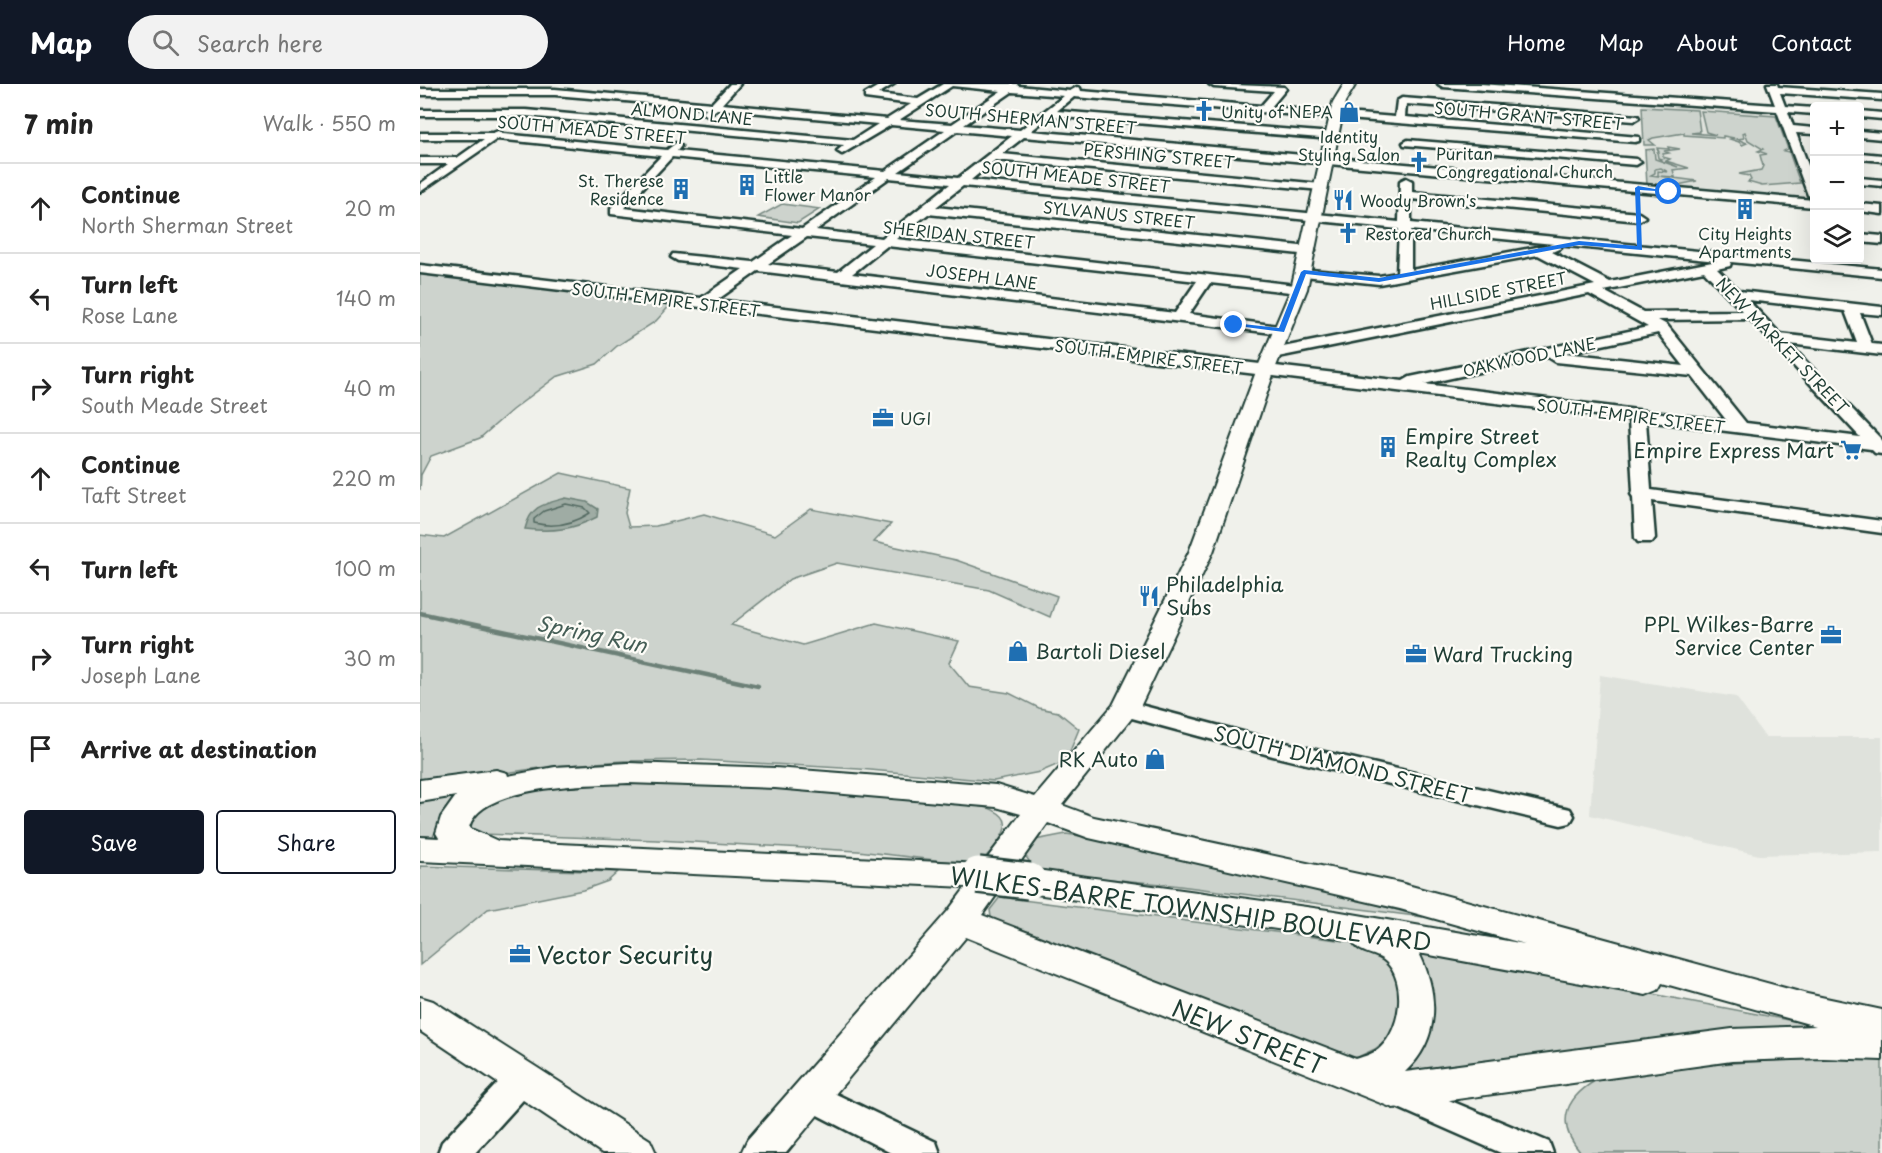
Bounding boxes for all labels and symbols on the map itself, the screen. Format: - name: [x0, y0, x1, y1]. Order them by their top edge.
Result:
- street label: SOUTH GRANT STREET: [1433, 95, 1625, 135]
- street label: ALMOND LANE: [630, 96, 754, 130]
- street label: SOUTH SHERMAN STREET: [924, 97, 1138, 139]
- church icon: Unity of NEPA: [1192, 99, 1216, 123]
- place label: Unity of NEPA: [1221, 99, 1333, 123]
- shop icon: Identity Styling Salon: [1337, 100, 1361, 124]
- street label: SOUTH MEADE STREET: [497, 109, 687, 149]
- place label: Identity Styling Salon: [1298, 124, 1400, 166]
- street label: PERSHING STREET: [1082, 136, 1236, 174]
- place label: Puritan Congregational Church: [1436, 141, 1613, 183]
- church icon: Puritan Congregational Church: [1407, 150, 1431, 174]
- street label: SOUTH MEADE STREET: [981, 154, 1172, 198]
- place label: Little Flower Manor: [764, 164, 872, 206]
- place label: St. Therese Residence: [578, 168, 664, 210]
- building icon: Little Flower Manor: [735, 173, 759, 197]
- building icon: St. Therese Residence: [669, 177, 693, 201]
- route start: [1655, 178, 1681, 204]
- restaurant icon: Woody Brown's: [1331, 188, 1355, 212]
- place label: Woody Brown's: [1360, 188, 1476, 212]
- street label: SYLVANUS STREET: [1042, 194, 1196, 234]
- building icon: City Heights Apartments: [1733, 197, 1757, 221]
- street label: SHERIDAN STREET: [882, 214, 1036, 254]
- church icon: Restored Church: [1336, 221, 1360, 245]
- place label: Restored Church: [1365, 221, 1492, 245]
- place label: City Heights Apartments: [1698, 221, 1792, 263]
- street label: JOSEPH LANE: [925, 257, 1039, 295]
- street label: HILLSIDE STREET: [1428, 265, 1568, 315]
- street label: NEW MARKET STREET: [1711, 271, 1855, 419]
- street label: SOUTH EMPIRE STREET: [570, 276, 762, 322]
- route end: [1220, 311, 1246, 337]
- street label: OAKWOOD LANE: [1460, 330, 1598, 382]
- street label: SOUTH EMPIRE STREET: [1053, 333, 1245, 379]
- street label: SOUTH EMPIRE STREET: [1535, 392, 1727, 438]
- office icon: UGI: [871, 406, 895, 430]
- place label: UGI: [900, 406, 931, 430]
- place label: Empire Street Realty Complex: [1405, 421, 1557, 474]
- building icon: Empire Street Realty Complex: [1376, 435, 1400, 459]
- place label: Empire Express Mart: [1633, 435, 1834, 465]
- supermarket icon: Empire Express Mart: [1839, 438, 1863, 462]
- place label: Philadelphia Subs: [1166, 569, 1283, 622]
- restaurant icon: Philadelphia Subs: [1137, 584, 1161, 608]
- water label: Spring Run: [534, 606, 651, 661]
- place label: PPL Wilkes-Barre Service Center: [1644, 609, 1815, 662]
- office icon: PPL Wilkes-Barre Service Center: [1819, 623, 1843, 647]
- place label: Bartoli Diesel: [1035, 636, 1166, 666]
- shop icon: Bartoli Diesel: [1006, 639, 1030, 663]
- place label: Ward Trucking: [1433, 639, 1573, 669]
- office icon: Ward Trucking: [1404, 642, 1428, 666]
- street label: SOUTH DIAMOND STREET: [1211, 717, 1475, 811]
- place label: RK Auto: [1059, 744, 1138, 774]
- shop icon: RK Auto: [1143, 747, 1167, 771]
- street label: WILKES-BARRE TOWNSHIP BOULEVARD: [948, 856, 1434, 960]
- place label: Vector Security: [537, 936, 713, 972]
- office icon: Vector Security: [508, 942, 532, 966]
- street label: NEW STREET: [1167, 989, 1331, 1083]

